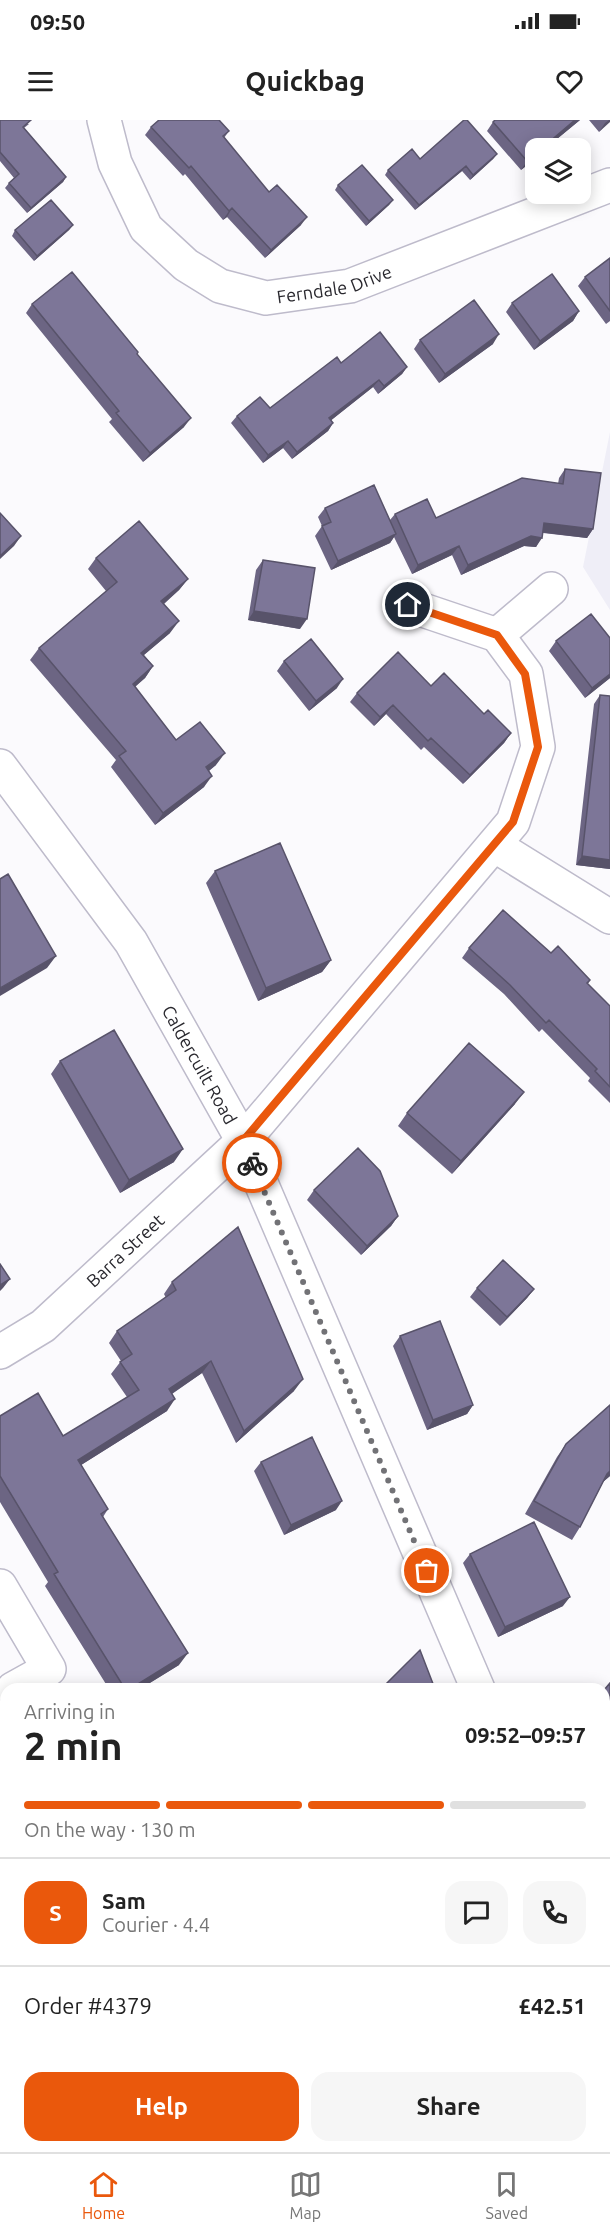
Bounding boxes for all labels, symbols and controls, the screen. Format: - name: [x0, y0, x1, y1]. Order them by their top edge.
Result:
- text: 09:50: [30, 9, 85, 34]
- icon: menu: [24, 65, 57, 98]
- icon: heart: [553, 65, 586, 98]
- text: Quickbag: [245, 66, 365, 96]
- map controls: [525, 138, 591, 204]
- button: layers: [525, 138, 591, 204]
- street label: Ferndale Drive: [275, 261, 394, 306]
- pin: [382, 579, 433, 630]
- icon: home: [391, 588, 424, 621]
- street label: Caldercuilt Road: [159, 1002, 241, 1127]
- courier: [222, 1133, 282, 1193]
- icon: bike: [236, 1147, 269, 1180]
- street label: Barra Street: [82, 1209, 168, 1291]
- pin: [401, 1545, 452, 1596]
- icon: bag: [410, 1554, 443, 1587]
- text: Arriving in: [24, 1700, 115, 1723]
- text: 09:52–09:57: [465, 1722, 586, 1747]
- text: 2 min: [24, 1724, 123, 1767]
- text: On the way · 130 m: [24, 1818, 196, 1841]
- button: chat: [445, 1881, 508, 1944]
- button: phone: [523, 1881, 586, 1944]
- text: Sam: [102, 1888, 146, 1913]
- text: S: [49, 1900, 62, 1925]
- text: Courier · 4.4: [102, 1913, 210, 1936]
- text: Order #4379: [24, 1993, 152, 2018]
- text: £42.51: [519, 1993, 586, 2018]
- button: Help: [24, 2072, 299, 2141]
- button: Share: [311, 2072, 586, 2141]
- tab: Home: [82, 2168, 125, 2222]
- tab: Map: [289, 2168, 322, 2222]
- tab: Saved: [486, 2168, 528, 2222]

